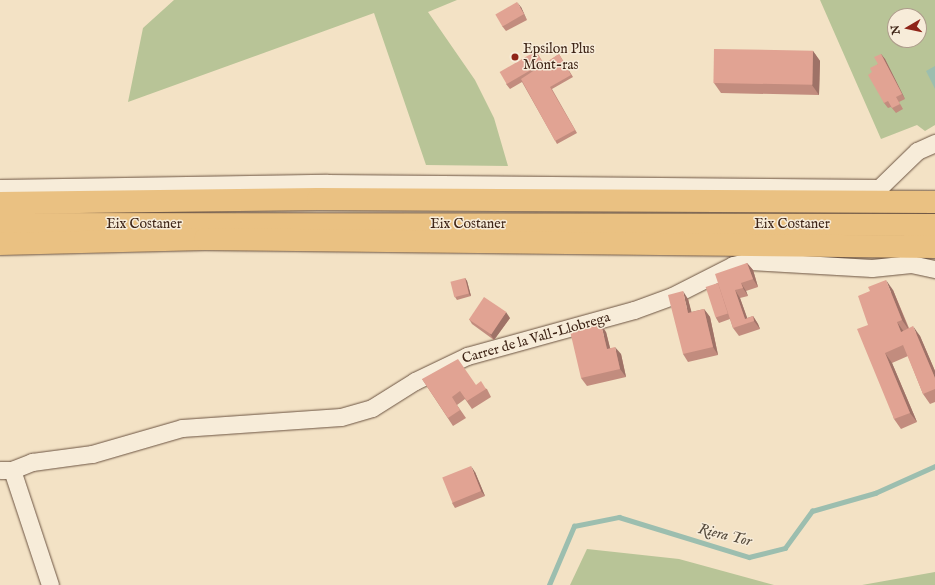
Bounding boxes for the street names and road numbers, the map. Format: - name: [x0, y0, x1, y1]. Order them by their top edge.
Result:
- street label: Eix Costaner: [106, 216, 182, 232]
- street label: Eix Costaner: [430, 216, 506, 232]
- street label: Eix Costaner: [754, 216, 830, 232]
- street label: Carrer de la Vall-Llobrega: [460, 309, 612, 367]

